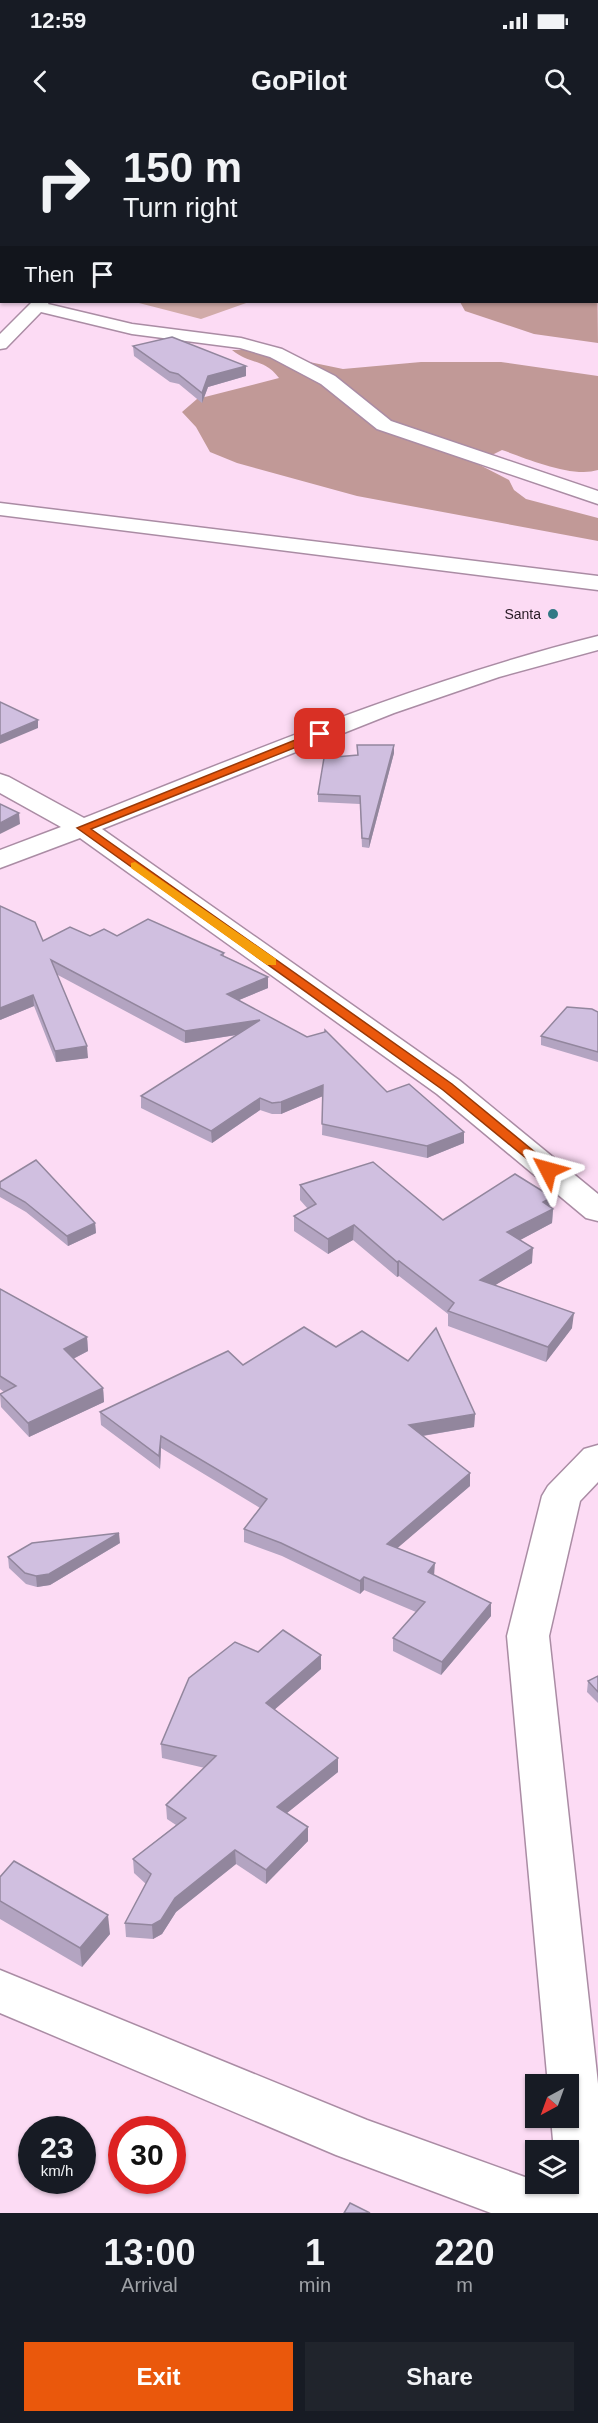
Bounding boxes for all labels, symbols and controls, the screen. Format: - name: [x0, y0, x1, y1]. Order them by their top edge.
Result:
- text: 12:59: [30, 8, 86, 33]
- icon: back: [24, 65, 57, 98]
- icon: search: [541, 65, 574, 98]
- text: GoPilot: [251, 66, 347, 96]
- icon: right: [24, 144, 102, 222]
- text: 150 m: [123, 144, 242, 191]
- text: Turn right: [123, 193, 238, 223]
- icon: arrive: [86, 258, 119, 291]
- text: Then: [24, 262, 74, 287]
- place label: Santa: [504, 606, 541, 622]
- marker: Santa: [546, 607, 560, 621]
- pin: [294, 708, 345, 759]
- icon: arrive: [303, 717, 336, 750]
- position arrow: [516, 1138, 580, 1202]
- north arrow: [525, 2074, 579, 2128]
- map controls: [525, 2074, 579, 2194]
- speed limit sign: 30: [108, 2116, 186, 2194]
- text: 23: [40, 2131, 74, 2164]
- button: layers: [525, 2140, 579, 2194]
- text: km/h: [41, 2162, 73, 2179]
- text: 13:00: [103, 2232, 195, 2273]
- text: 1: [305, 2232, 325, 2273]
- text: 220: [434, 2232, 495, 2273]
- text: Arrival: [121, 2274, 178, 2296]
- text: min: [299, 2274, 331, 2296]
- text: m: [456, 2274, 473, 2296]
- button: Exit: [24, 2342, 293, 2411]
- button: Share: [305, 2342, 574, 2411]

